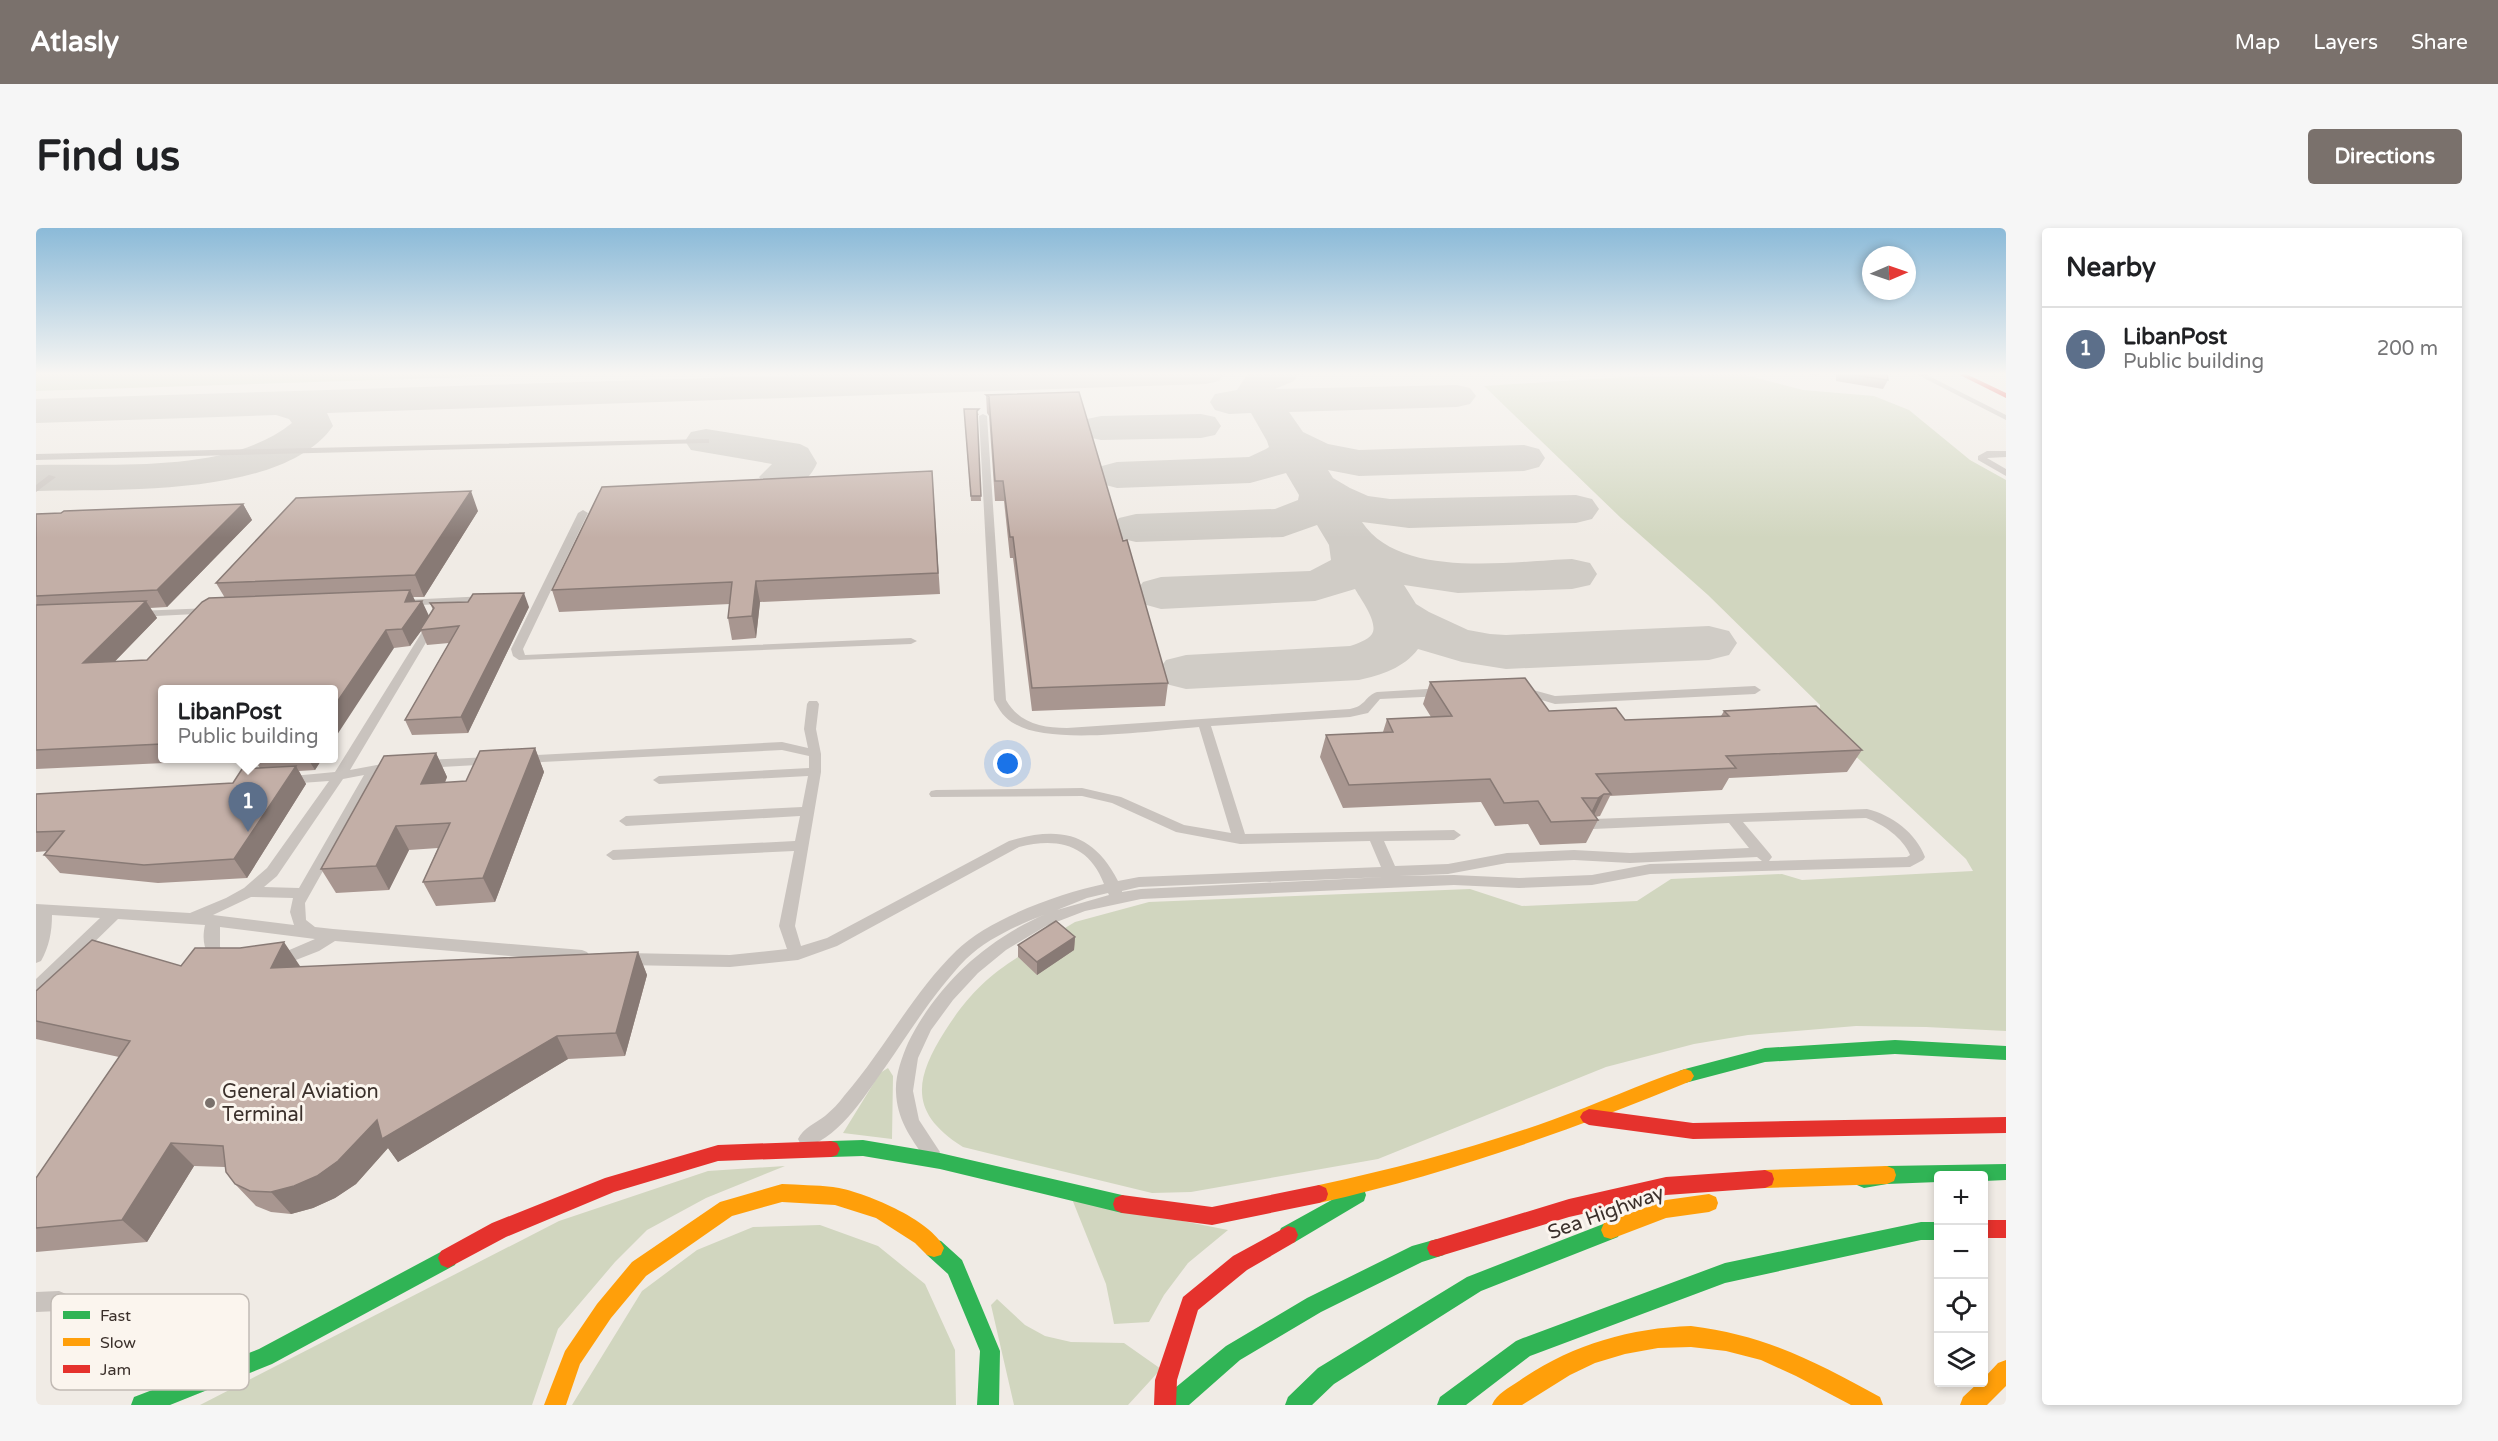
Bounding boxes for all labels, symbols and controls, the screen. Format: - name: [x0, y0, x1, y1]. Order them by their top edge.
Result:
- text: Atlasly: [30, 25, 119, 59]
- text: Map: [2235, 30, 2280, 55]
- text: Layers: [2313, 30, 2378, 55]
- text: Share: [2411, 30, 2468, 55]
- button: Directions: [2308, 129, 2462, 184]
- text: Find us: [36, 131, 180, 182]
- north arrow: [1862, 246, 1916, 300]
- text: Nearby: [2066, 252, 2156, 283]
- text: LibanPost: [2123, 324, 2227, 350]
- text: 1: [2079, 337, 2092, 361]
- text: 200 m: [2377, 337, 2438, 361]
- text: Public building: [2123, 350, 2264, 374]
- popup: [158, 685, 338, 763]
- text: LibanPost: [177, 699, 282, 725]
- text: Public building: [177, 725, 319, 749]
- your location: [993, 749, 1022, 778]
- pin: 1: [228, 782, 268, 832]
- place label: General Aviation Terminal: [222, 1080, 379, 1127]
- marker: General Aviation Terminal: [203, 1096, 217, 1110]
- map controls: [1934, 1171, 1988, 1387]
- button: +: [1934, 1171, 1988, 1225]
- street label: Sea Highway: [1545, 1181, 1668, 1245]
- button: −: [1934, 1225, 1988, 1279]
- button: locate: [1934, 1279, 1988, 1333]
- legend: [51, 1294, 249, 1390]
- text: Fast: [100, 1306, 131, 1326]
- text: Slow: [100, 1333, 136, 1353]
- button: layers: [1934, 1333, 1988, 1387]
- text: Jam: [100, 1360, 131, 1380]

